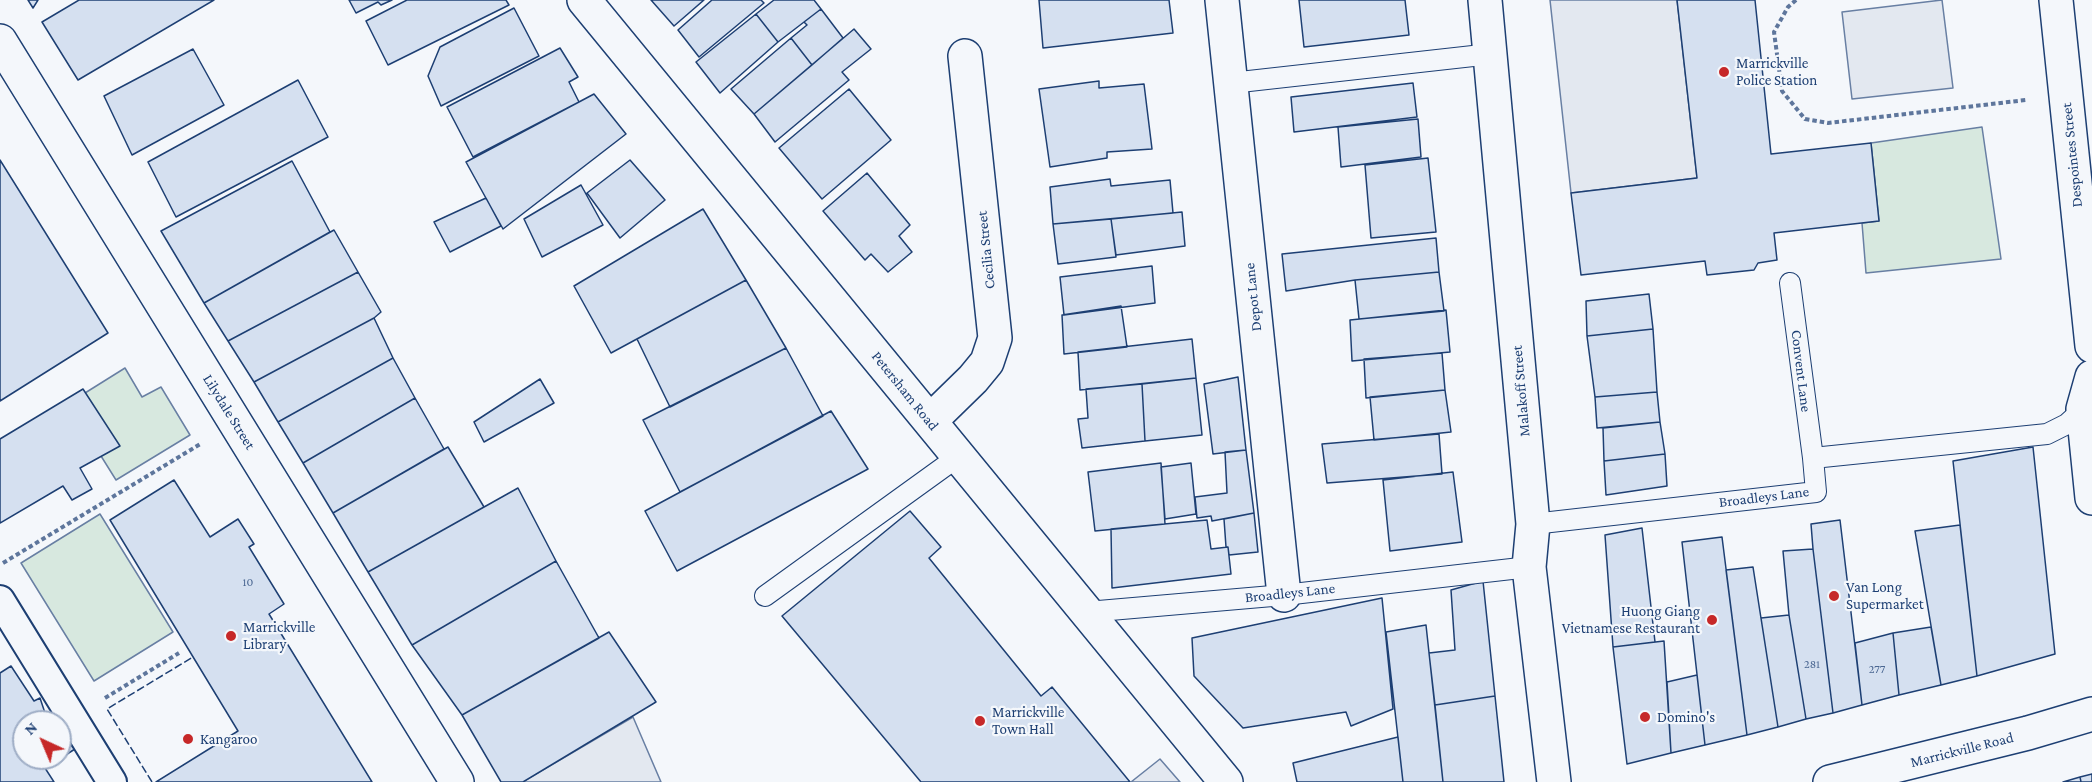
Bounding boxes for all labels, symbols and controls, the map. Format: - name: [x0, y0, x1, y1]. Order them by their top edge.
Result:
- place label: Marrickville Police Station: [1736, 54, 1817, 89]
- marker: Marrickville Police Station: [1717, 65, 1731, 79]
- street label: Despointes Street: [2058, 102, 2086, 208]
- street label: Cecilia Street: [973, 210, 999, 290]
- street label: Depot Lane: [1240, 262, 1266, 332]
- street label: Convent Lane: [1787, 329, 1815, 413]
- street label: Malakoff Street: [1508, 345, 1534, 437]
- street label: Petersham Road: [868, 348, 942, 434]
- street label: Lilydale Street: [199, 371, 259, 453]
- street label: Broadleys Lane: [1718, 483, 1810, 511]
- house number: 10: [243, 575, 253, 589]
- place label: Van Long Supermarket: [1846, 578, 1924, 613]
- street label: Broadleys Lane: [1244, 579, 1336, 607]
- marker: Van Long Supermarket: [1827, 589, 1841, 603]
- place label: Huong Giang Vietnamese Restaurant: [1562, 602, 1700, 637]
- marker: Huong Giang Vietnamese Restaurant: [1705, 613, 1719, 627]
- place label: Marrickville Library: [243, 618, 315, 653]
- marker: Marrickville Library: [224, 629, 238, 643]
- house number: 281: [1804, 657, 1820, 671]
- house number: 277: [1869, 662, 1885, 676]
- place label: Marrickville Town Hall: [992, 703, 1064, 738]
- place label: Domino's: [1657, 708, 1715, 726]
- north arrow: [12, 710, 72, 770]
- marker: Domino's: [1638, 710, 1652, 724]
- marker: Marrickville Town Hall: [973, 714, 987, 728]
- text: N: [21, 718, 40, 738]
- street label: Marrickville Road: [1909, 728, 2015, 772]
- place label: Kangaroo: [200, 730, 257, 748]
- marker: Kangaroo: [181, 732, 195, 746]

